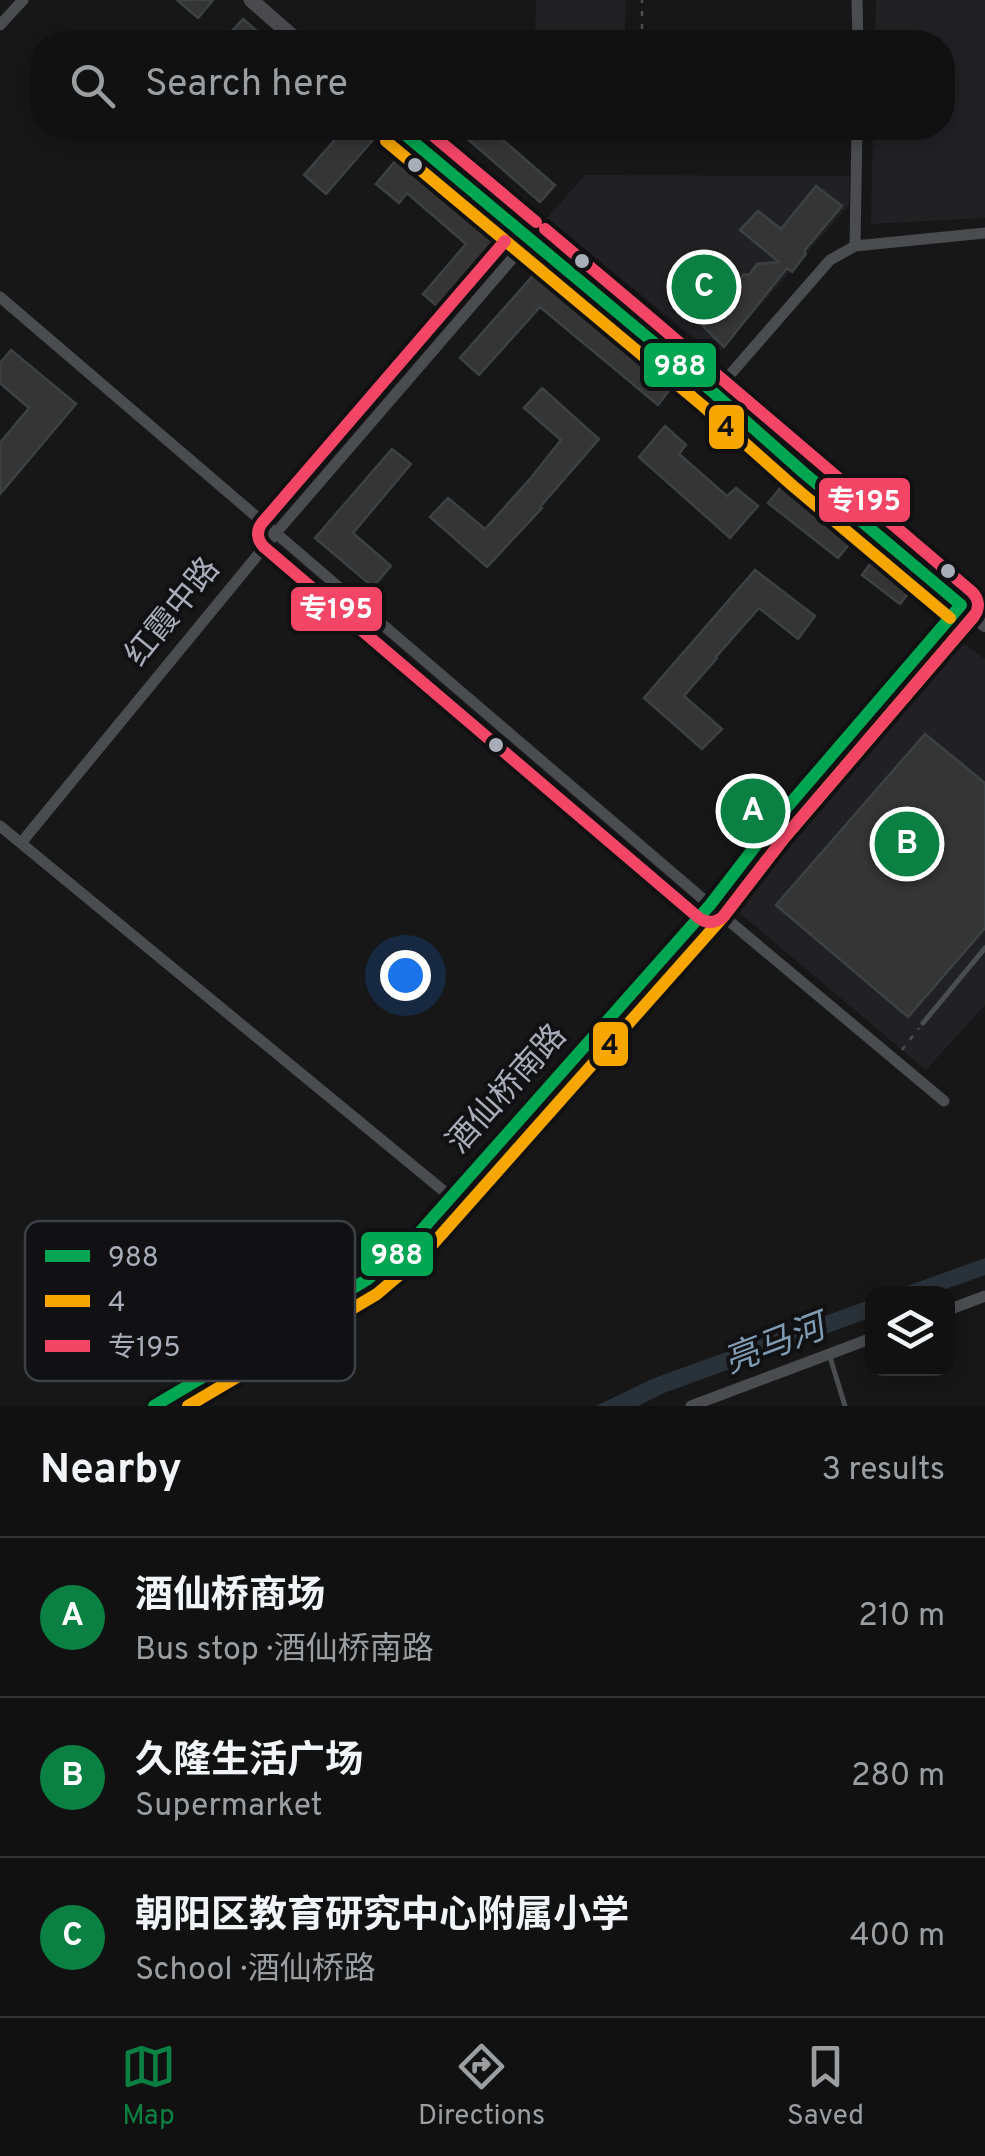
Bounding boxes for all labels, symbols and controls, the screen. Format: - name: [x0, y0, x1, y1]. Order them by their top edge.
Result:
- search box: [30, 30, 955, 140]
- icon: search: [65, 58, 120, 113]
- text: Search here: [145, 61, 348, 110]
- unlabelled marker: [405, 155, 425, 175]
- pin: C: [672, 250, 736, 324]
- unlabelled marker: [572, 251, 592, 271]
- line badge: 988: [642, 341, 718, 389]
- text: 988: [654, 350, 706, 386]
- line badge: 4: [707, 403, 746, 451]
- text: 4: [717, 411, 735, 447]
- line badge: 专195: [817, 476, 912, 524]
- text: 专195: [827, 485, 901, 521]
- street label: 红霞中路: [118, 551, 230, 675]
- unlabelled marker: [938, 561, 958, 581]
- line badge: 专195: [289, 585, 384, 633]
- text: 专195: [299, 593, 373, 629]
- unlabelled marker: [486, 735, 506, 755]
- pin: A: [720, 774, 786, 848]
- pin: B: [874, 806, 940, 882]
- your location: [380, 950, 431, 1001]
- street label: 酒仙桥南路: [440, 1017, 576, 1163]
- line badge: 4: [591, 1020, 630, 1068]
- text: 4: [601, 1029, 619, 1065]
- legend: [25, 1221, 355, 1381]
- line badge: 988: [359, 1230, 435, 1278]
- text: 988: [371, 1239, 423, 1275]
- text: 988: [108, 1241, 159, 1277]
- text: 4: [108, 1286, 125, 1322]
- map controls: [865, 1286, 955, 1376]
- button: layers: [865, 1286, 955, 1376]
- water label: 亮马河: [718, 1304, 837, 1385]
- text: 专195: [108, 1331, 181, 1367]
- text: Nearby: [40, 1445, 182, 1498]
- text: 3 results: [822, 1451, 945, 1491]
- text: 酒仙桥商场: [135, 1573, 325, 1622]
- text: A: [61, 1597, 84, 1637]
- text: 210 m: [858, 1597, 945, 1637]
- text: Bus stop · 酒仙桥南路: [135, 1631, 434, 1671]
- text: 久隆生活广场: [135, 1738, 363, 1787]
- text: B: [61, 1757, 84, 1797]
- text: 280 m: [851, 1757, 945, 1797]
- text: Supermarket: [135, 1787, 323, 1827]
- text: 朝阳区教育研究中心附属小学: [135, 1893, 629, 1942]
- text: C: [62, 1917, 83, 1957]
- text: 400 m: [850, 1917, 945, 1957]
- text: School · 酒仙桥路: [135, 1951, 376, 1991]
- tab: Map: [121, 2039, 176, 2135]
- tab: Directions: [418, 2039, 545, 2135]
- tab: Saved: [787, 2039, 864, 2135]

